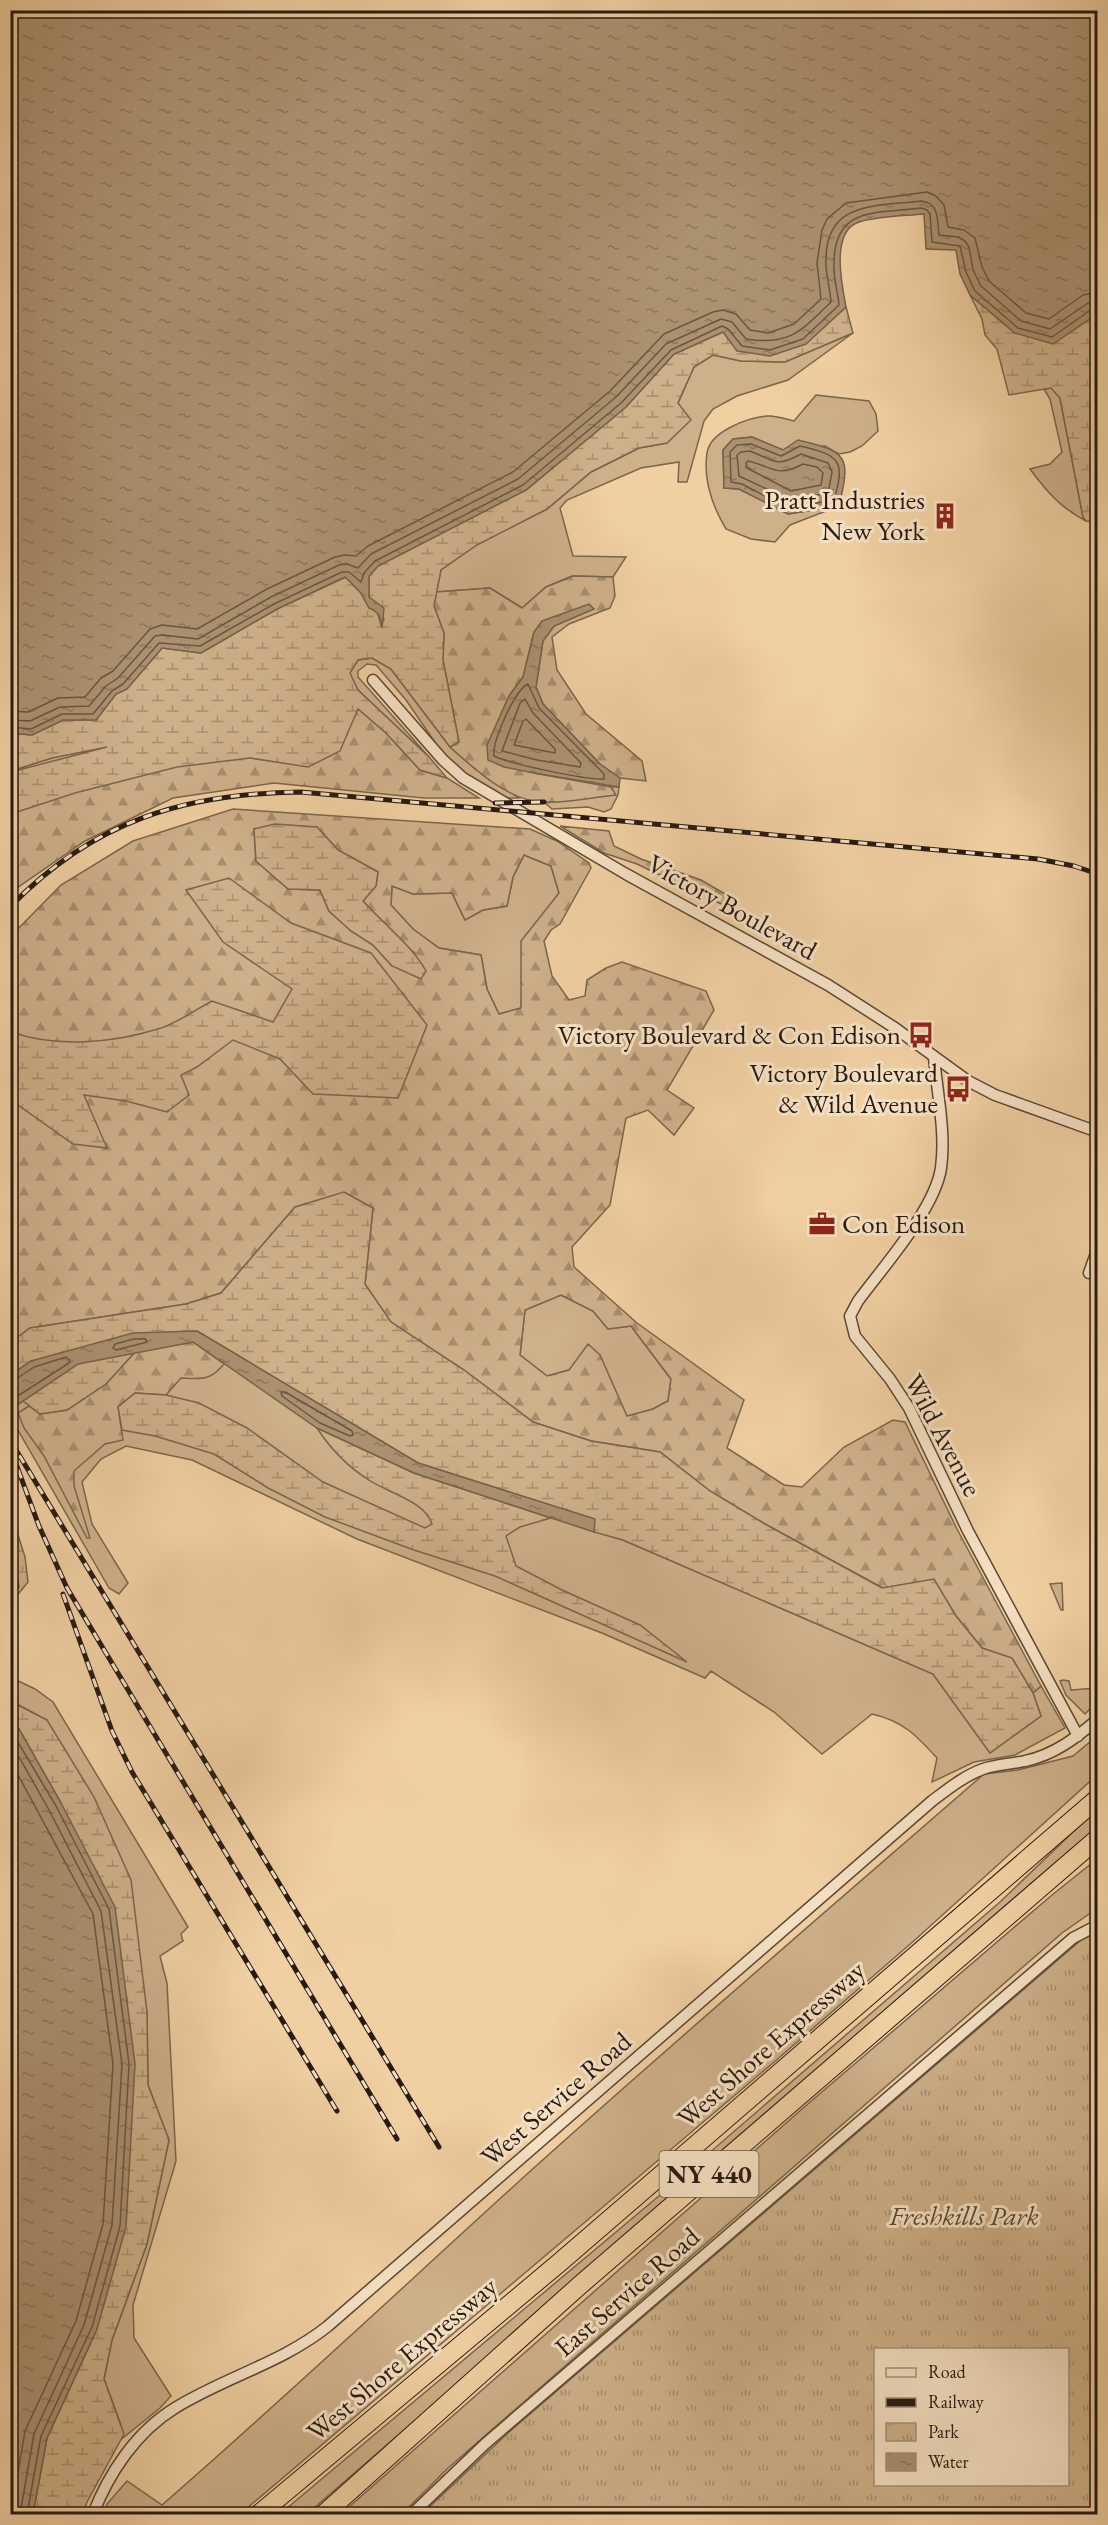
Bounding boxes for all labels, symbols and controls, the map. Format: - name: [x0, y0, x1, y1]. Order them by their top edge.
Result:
- place label: Pratt Industries New York: [765, 482, 925, 548]
- building icon: Pratt Industries New York: [930, 501, 960, 531]
- street label: Victory Boulevard: [641, 846, 824, 968]
- place label: Victory Boulevard & Con Edison: [558, 1017, 901, 1052]
- bus stop icon: Victory Boulevard & Con Edison: [906, 1020, 936, 1050]
- place label: Victory Boulevard & Wild Avenue: [749, 1055, 938, 1121]
- bus stop icon: Victory Boulevard & Wild Avenue: [943, 1074, 973, 1104]
- place label: Con Edison: [842, 1206, 965, 1241]
- office icon: Con Edison: [807, 1209, 837, 1239]
- street label: Wild Avenue: [897, 1367, 990, 1502]
- street label: West Shore Expressway: [669, 1952, 872, 2135]
- street label: West Service Road: [473, 2023, 639, 2174]
- road number: NY 440: [660, 2151, 758, 2197]
- park label: Freshkills Park: [888, 2198, 1039, 2233]
- street label: East Service Road: [547, 2219, 707, 2364]
- street label: West Shore Expressway: [299, 2269, 504, 2449]
- legend: [874, 2348, 1069, 2486]
- text: Road: [928, 2360, 967, 2383]
- text: Railway: [928, 2390, 984, 2413]
- text: Park: [928, 2420, 959, 2443]
- text: Water: [928, 2450, 969, 2473]

